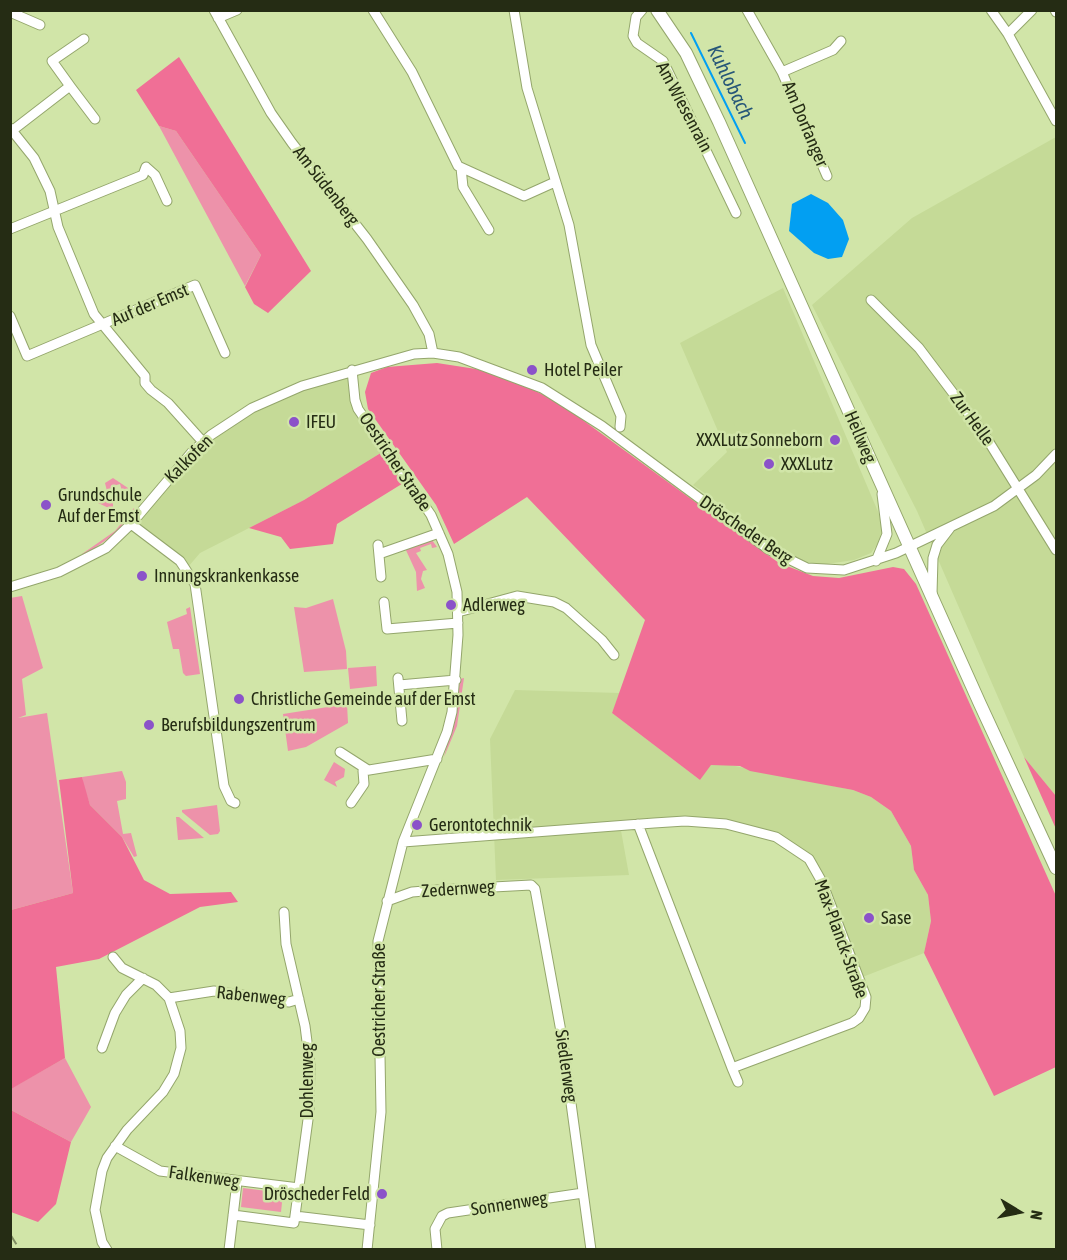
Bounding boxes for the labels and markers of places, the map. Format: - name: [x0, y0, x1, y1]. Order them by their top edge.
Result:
- place label: Hotel Peiler: [544, 359, 622, 381]
- marker: Hotel Peiler: [525, 363, 539, 377]
- place label: IFEU: [306, 411, 336, 433]
- marker: IFEU: [287, 415, 301, 429]
- place label: XXXLutz Sonneborn: [696, 429, 823, 451]
- marker: XXXLutz Sonneborn: [828, 433, 842, 447]
- place label: XXXLutz: [781, 453, 833, 475]
- marker: XXXLutz: [762, 457, 776, 471]
- place label: Grundschule Auf der Emst: [58, 484, 142, 526]
- marker: Grundschule Auf der Emst: [39, 498, 53, 512]
- place label: Innungskrankenkasse: [154, 565, 299, 587]
- marker: Innungskrankenkasse: [135, 569, 149, 583]
- place label: Adlerweg: [463, 594, 525, 616]
- marker: Adlerweg: [444, 598, 458, 612]
- place label: Christliche Gemeinde auf der Emst: [251, 688, 476, 710]
- marker: Christliche Gemeinde auf der Emst: [232, 692, 246, 706]
- place label: Berufsbildungszentrum: [161, 714, 316, 736]
- marker: Berufsbildungszentrum: [142, 718, 156, 732]
- place label: Gerontotechnik: [429, 814, 532, 836]
- marker: Gerontotechnik: [410, 818, 424, 832]
- place label: Sase: [881, 907, 911, 929]
- marker: Sase: [862, 911, 876, 925]
- place label: Dröscheder Feld: [264, 1183, 370, 1205]
- marker: Dröscheder Feld: [375, 1187, 389, 1201]

